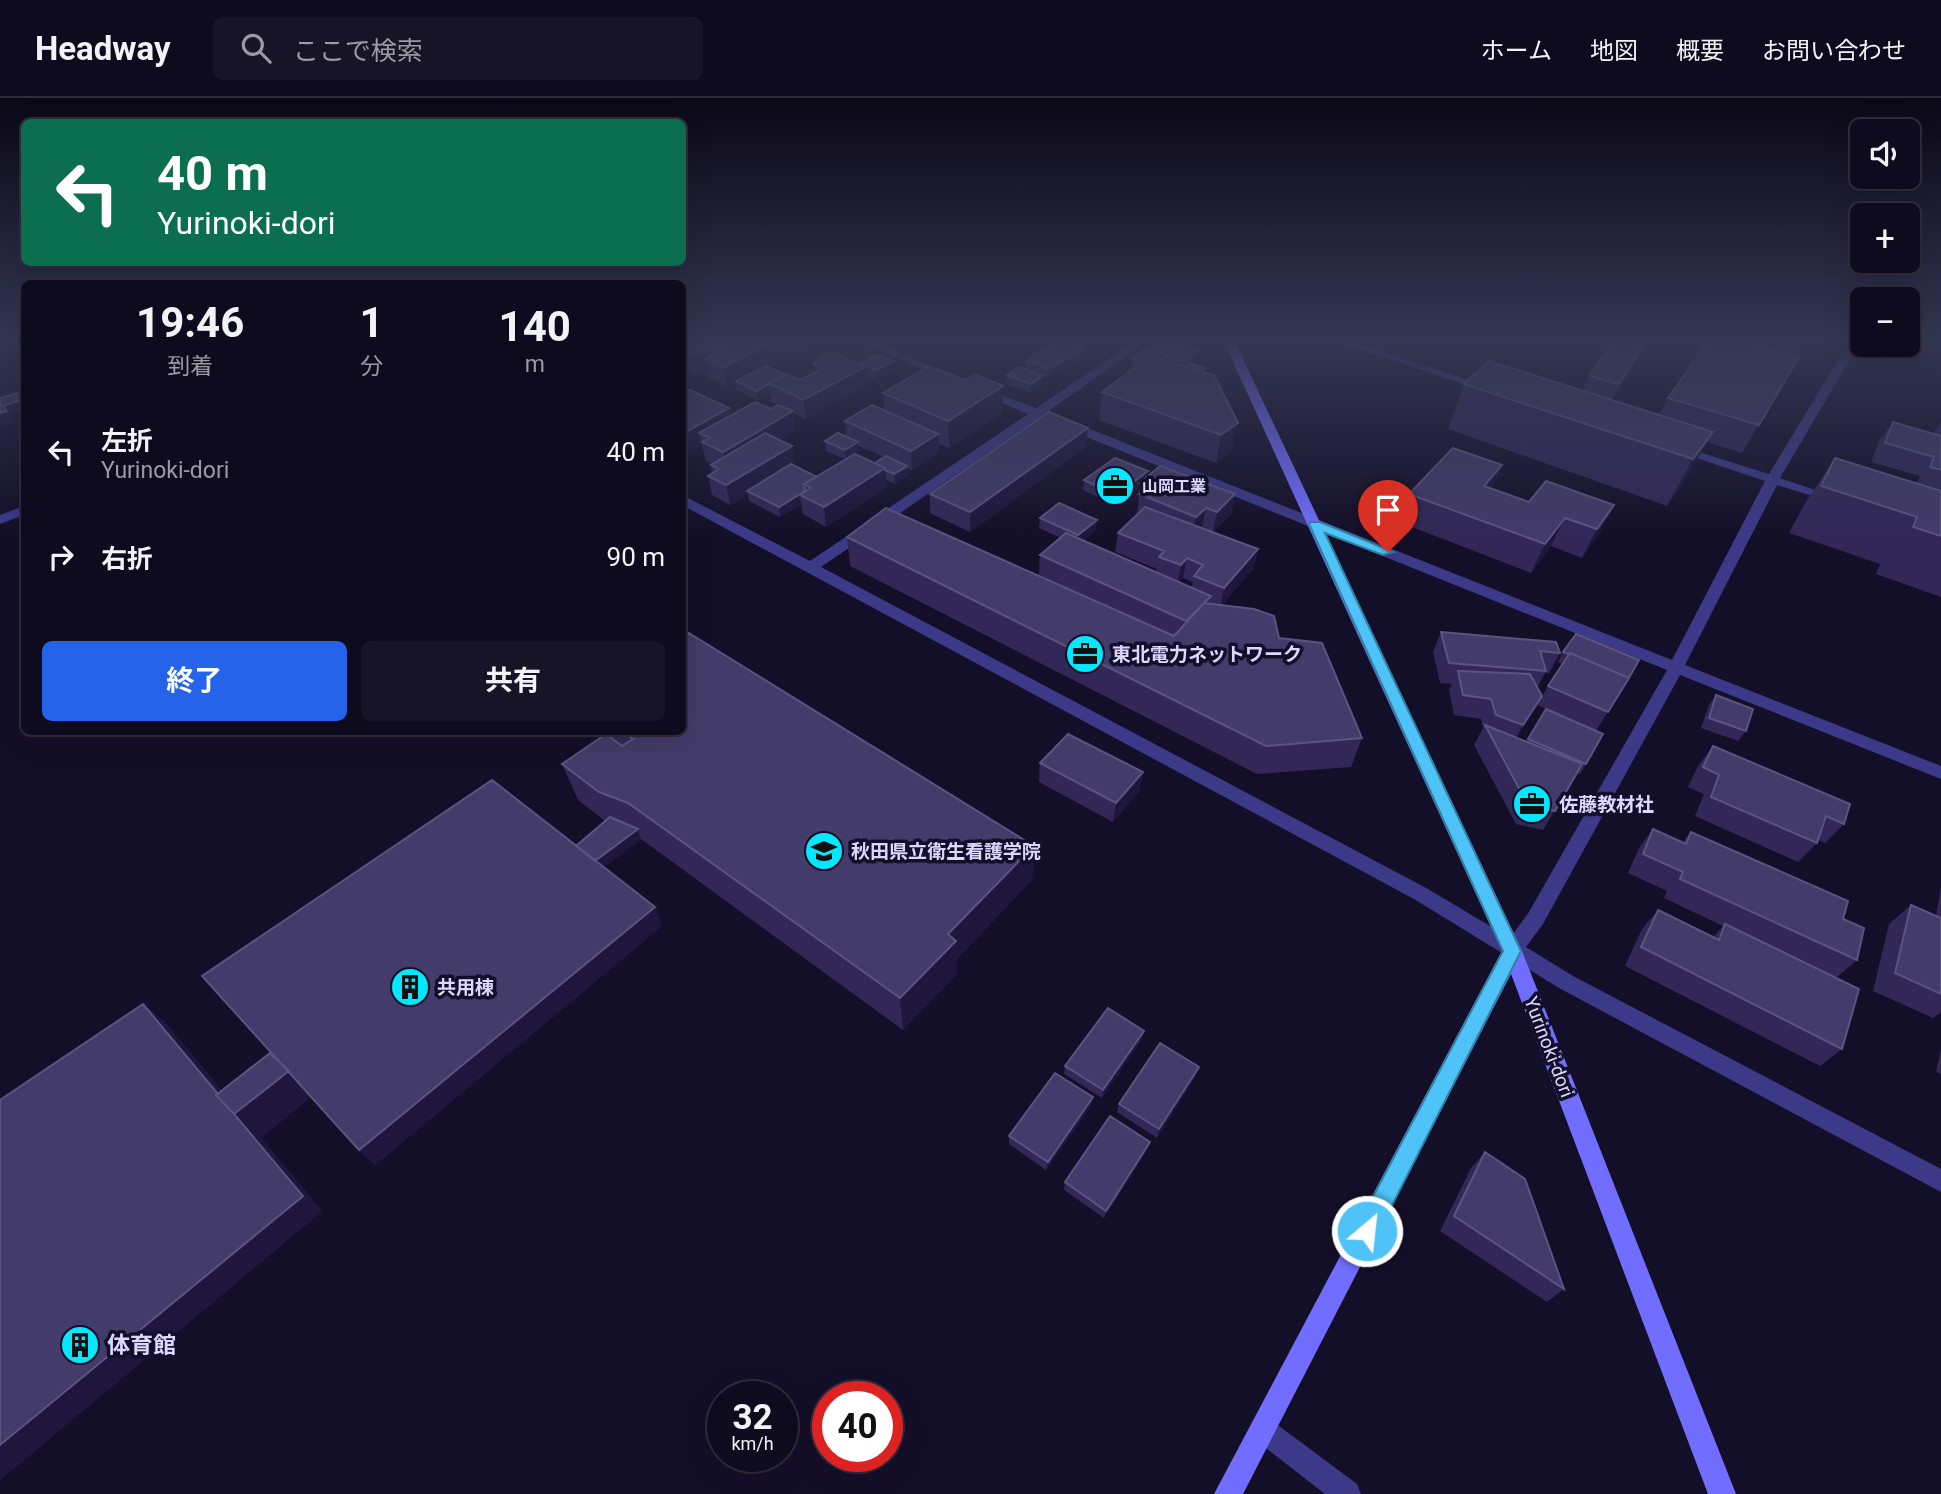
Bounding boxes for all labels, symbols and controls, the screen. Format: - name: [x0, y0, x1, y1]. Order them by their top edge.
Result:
- search box: [213, 17, 703, 80]
- text: Headway: [35, 29, 171, 68]
- icon: search: [237, 29, 275, 67]
- text: ここで検索: [293, 36, 423, 66]
- text: ホーム: [1481, 37, 1552, 65]
- text: 地図: [1590, 37, 1638, 65]
- text: 概要: [1676, 37, 1724, 65]
- text: お問い合わせ: [1762, 37, 1906, 65]
- map controls: [1850, 119, 1920, 357]
- button: sound: [1850, 119, 1920, 189]
- text: 40 m: [157, 145, 268, 202]
- icon: left: [42, 147, 133, 238]
- button: +: [1850, 203, 1920, 273]
- text: Yurinoki-dori: [157, 204, 336, 242]
- button: −: [1850, 287, 1920, 357]
- text: 19:46: [136, 298, 244, 347]
- text: 1: [359, 298, 384, 347]
- text: 140: [499, 302, 571, 351]
- text: m: [525, 351, 545, 378]
- text: 到着: [167, 353, 213, 380]
- text: 分: [360, 353, 383, 380]
- text: 左折: [101, 426, 153, 456]
- icon: left: [42, 433, 80, 471]
- text: 40 m: [607, 437, 665, 467]
- text: Yurinoki-dori: [101, 457, 229, 484]
- office icon: 山岡工業: [1094, 465, 1136, 507]
- place label: 山岡工業: [1142, 477, 1206, 496]
- pin: [1358, 480, 1418, 552]
- icon: arrive: [1369, 491, 1407, 529]
- icon: right: [42, 538, 80, 576]
- text: 90 m: [607, 542, 665, 572]
- text: 右折: [101, 544, 153, 574]
- office icon: 東北電力ネットワーク: [1064, 633, 1106, 675]
- button: 終了: [42, 641, 347, 721]
- button: 共有: [361, 641, 665, 721]
- place label: 東北電力ネットワーク: [1112, 643, 1302, 666]
- office icon: 佐藤教材社: [1511, 783, 1553, 825]
- place label: 佐藤教材社: [1559, 793, 1654, 816]
- school or university icon: 秋田県立衛生看護学院: [803, 830, 845, 872]
- place label: 秋田県立衛生看護学院: [851, 840, 1041, 863]
- building icon: 共用棟: [389, 966, 431, 1008]
- place label: 共用棟: [437, 976, 494, 999]
- street label: Yurinoki-dori: [1519, 993, 1579, 1101]
- position arrow: [1330, 1194, 1404, 1268]
- building icon: 体育館: [59, 1324, 101, 1366]
- place label: 体育館: [107, 1332, 176, 1359]
- speed limit sign: 40: [812, 1381, 903, 1472]
- text: 32: [732, 1397, 773, 1438]
- text: km/h: [731, 1433, 774, 1454]

